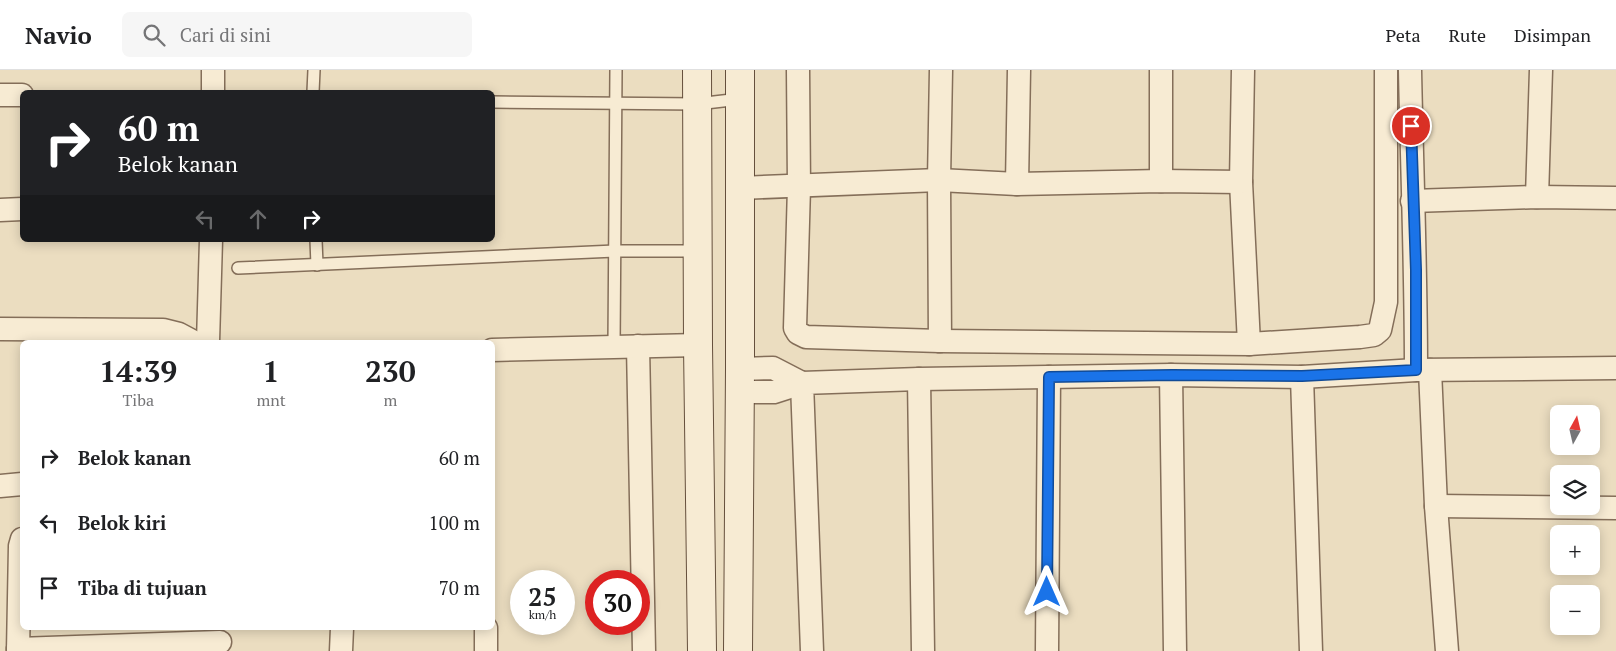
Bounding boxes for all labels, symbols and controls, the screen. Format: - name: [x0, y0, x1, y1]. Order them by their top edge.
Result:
- search box: [122, 12, 472, 57]
- text: Navio: [25, 19, 92, 51]
- icon: search: [140, 21, 168, 49]
- text: Cari di sini: [180, 22, 271, 47]
- text: Peta: [1386, 23, 1421, 47]
- text: Rute: [1449, 23, 1486, 47]
- text: Disimpan: [1514, 23, 1591, 47]
- text: 60 m: [118, 105, 199, 151]
- pin: [1390, 105, 1432, 147]
- icon: right: [35, 110, 100, 175]
- icon: arrive: [1397, 112, 1425, 140]
- text: Belok kanan: [118, 149, 238, 178]
- icon: left: [191, 205, 219, 233]
- icon: ahead: [244, 205, 272, 233]
- icon: right: [297, 205, 325, 233]
- text: 14:39: [99, 351, 177, 391]
- text: 1: [263, 351, 280, 391]
- text: 230: [365, 351, 416, 391]
- text: Tiba: [122, 389, 154, 411]
- text: mnt: [256, 389, 286, 411]
- text: m: [383, 389, 397, 411]
- north arrow: [1550, 405, 1600, 455]
- map controls: [1550, 405, 1600, 635]
- icon: right: [35, 444, 63, 472]
- text: Belok kanan: [78, 445, 191, 470]
- text: 60 m: [439, 445, 480, 470]
- button: layers: [1550, 465, 1600, 515]
- icon: left: [35, 509, 63, 537]
- text: Belok kiri: [78, 510, 166, 535]
- text: 100 m: [429, 510, 480, 535]
- button: +: [1550, 525, 1600, 575]
- position arrow: [1020, 565, 1072, 617]
- speed limit sign: 30: [585, 570, 650, 635]
- icon: arrive: [35, 574, 63, 602]
- text: Tiba di tujuan: [78, 575, 207, 600]
- text: 70 m: [439, 575, 480, 600]
- text: 25: [528, 580, 557, 613]
- button: −: [1550, 585, 1600, 635]
- text: km/h: [529, 607, 556, 622]

